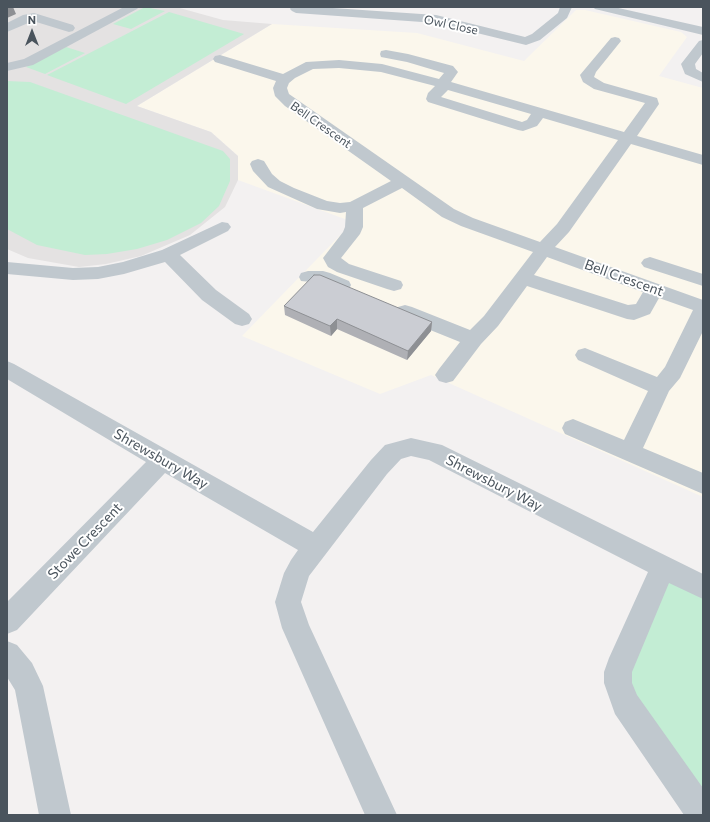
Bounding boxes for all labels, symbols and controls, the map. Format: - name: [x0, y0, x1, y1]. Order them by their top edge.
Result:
- north arrow: [12, 12, 52, 52]
- street label: Owl Close: [423, 12, 479, 38]
- text: N: [28, 13, 36, 26]
- street label: Bell Crescent: [288, 99, 354, 151]
- street label: Bell Crescent: [582, 256, 666, 300]
- street label: Shrewsbury Way: [111, 425, 211, 493]
- street label: Shrewsbury Way: [443, 451, 545, 515]
- street label: Stowe Crescent: [44, 499, 126, 583]

